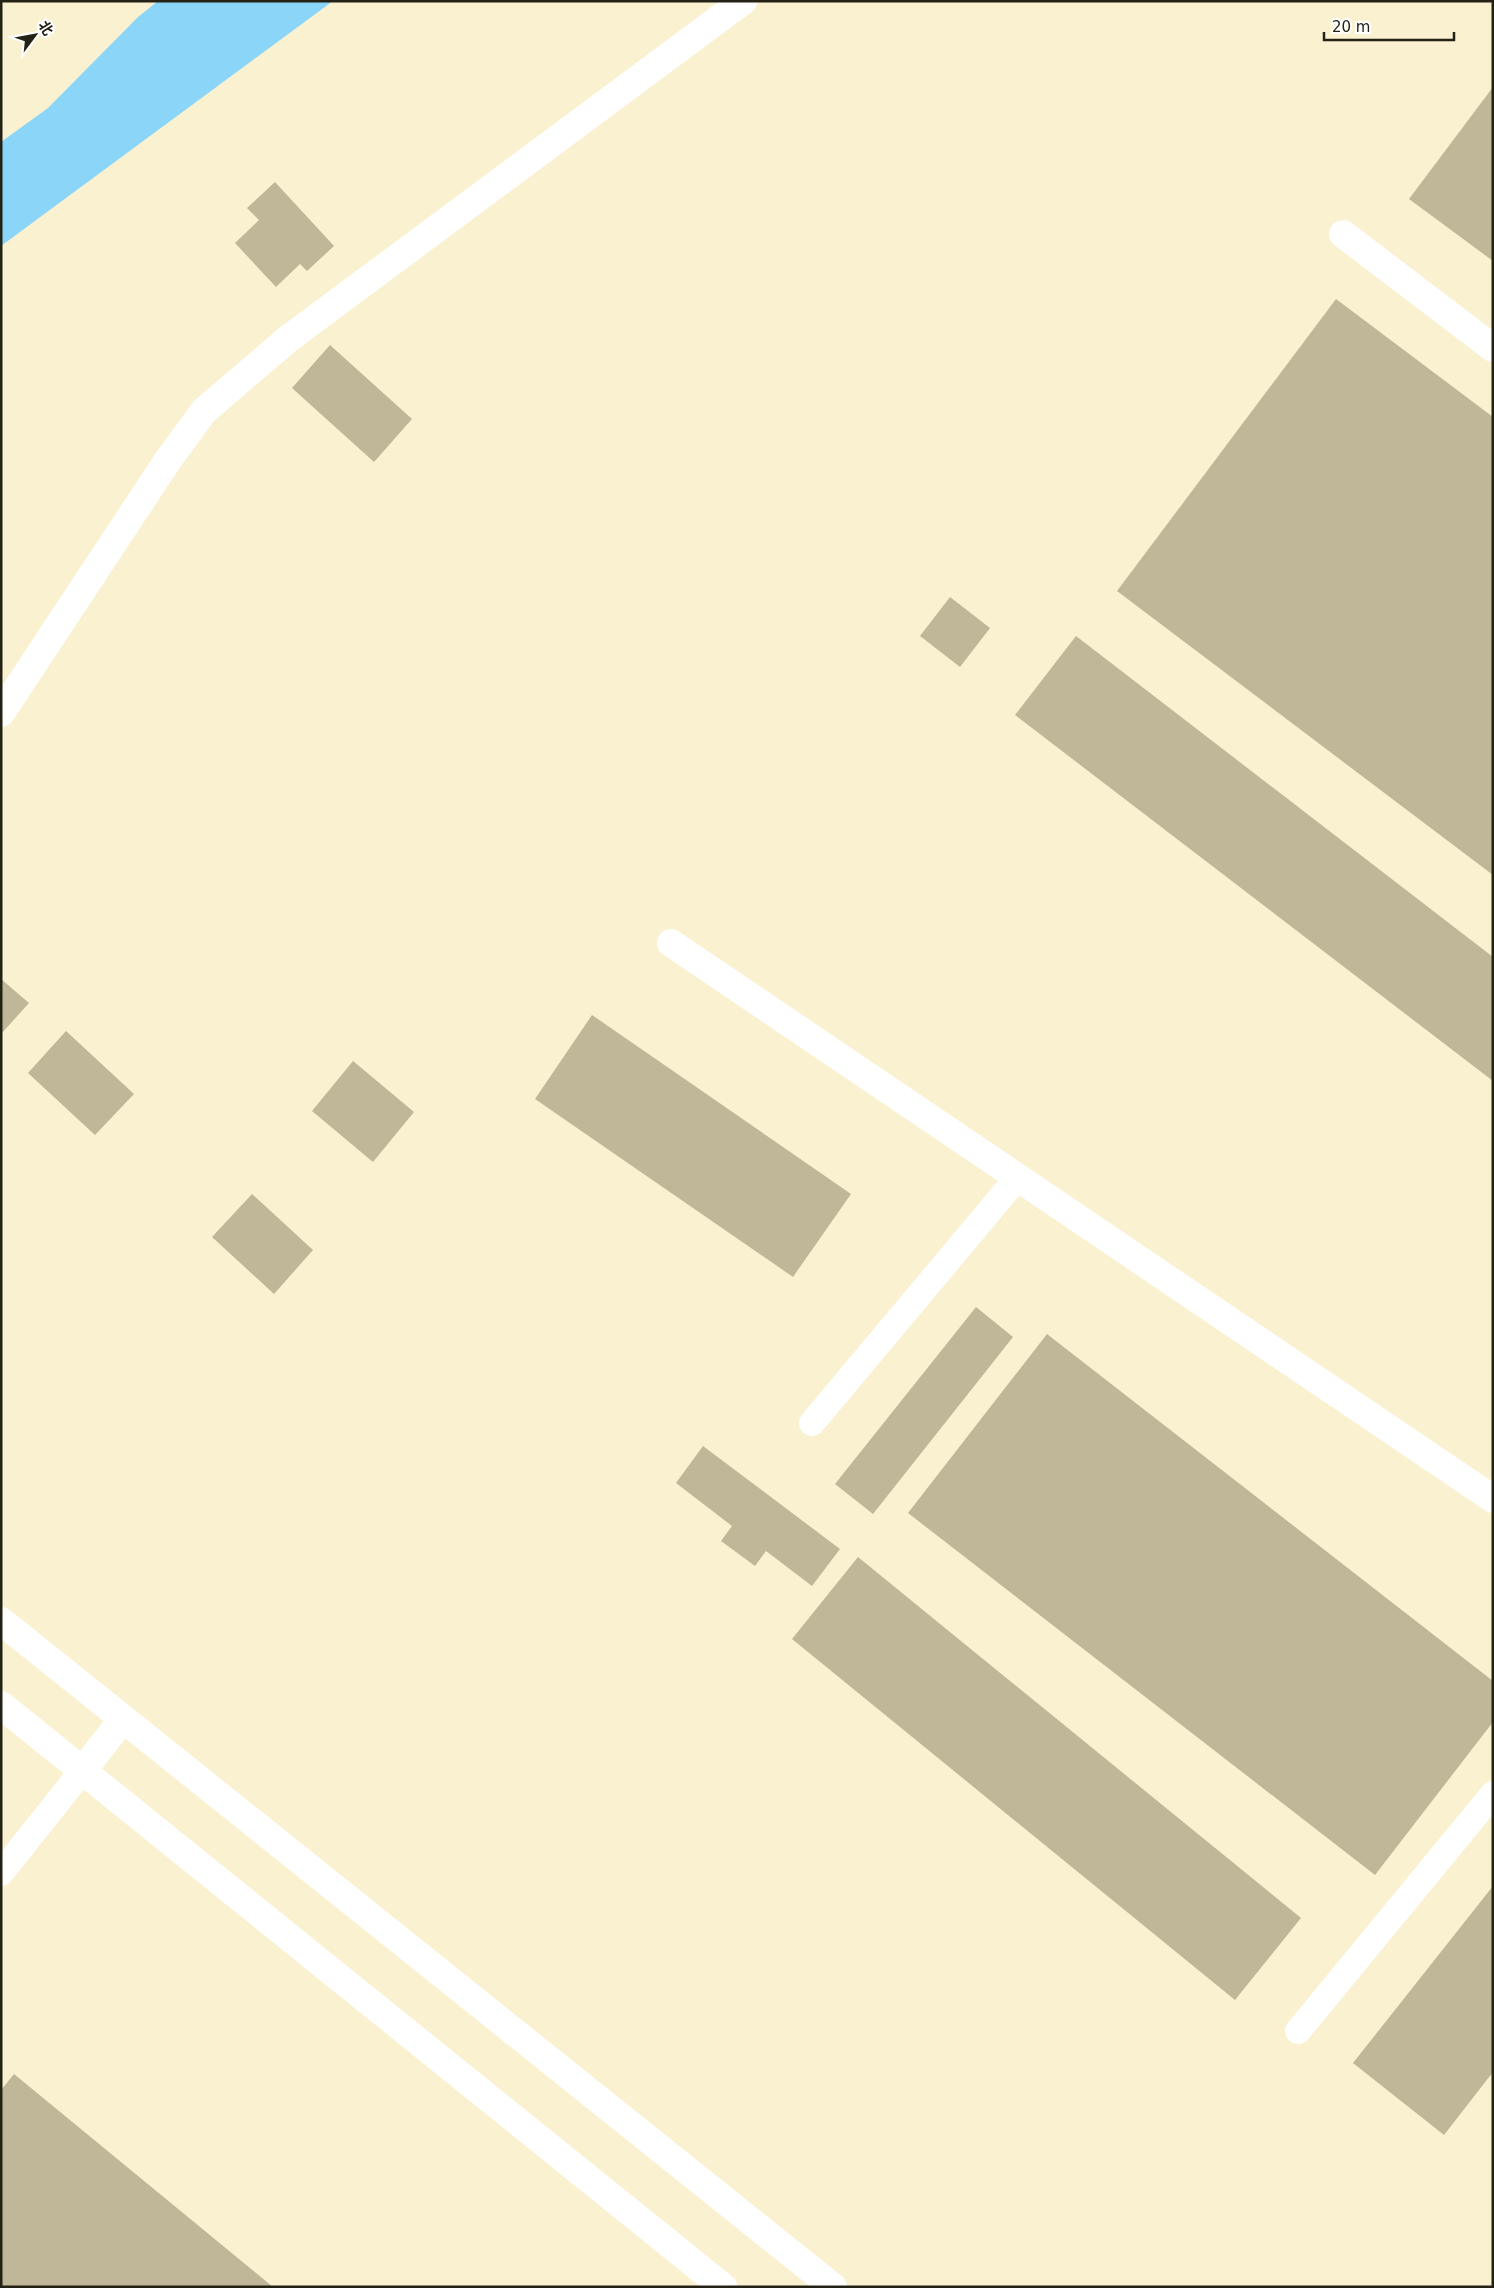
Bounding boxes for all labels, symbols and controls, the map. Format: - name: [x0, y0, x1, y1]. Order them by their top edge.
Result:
- north arrow: [10, 10, 60, 60]
- scale bar: [1324, 10, 1454, 42]
- text: 北: [36, 18, 57, 38]
- text: 20 m: [1332, 18, 1370, 36]

